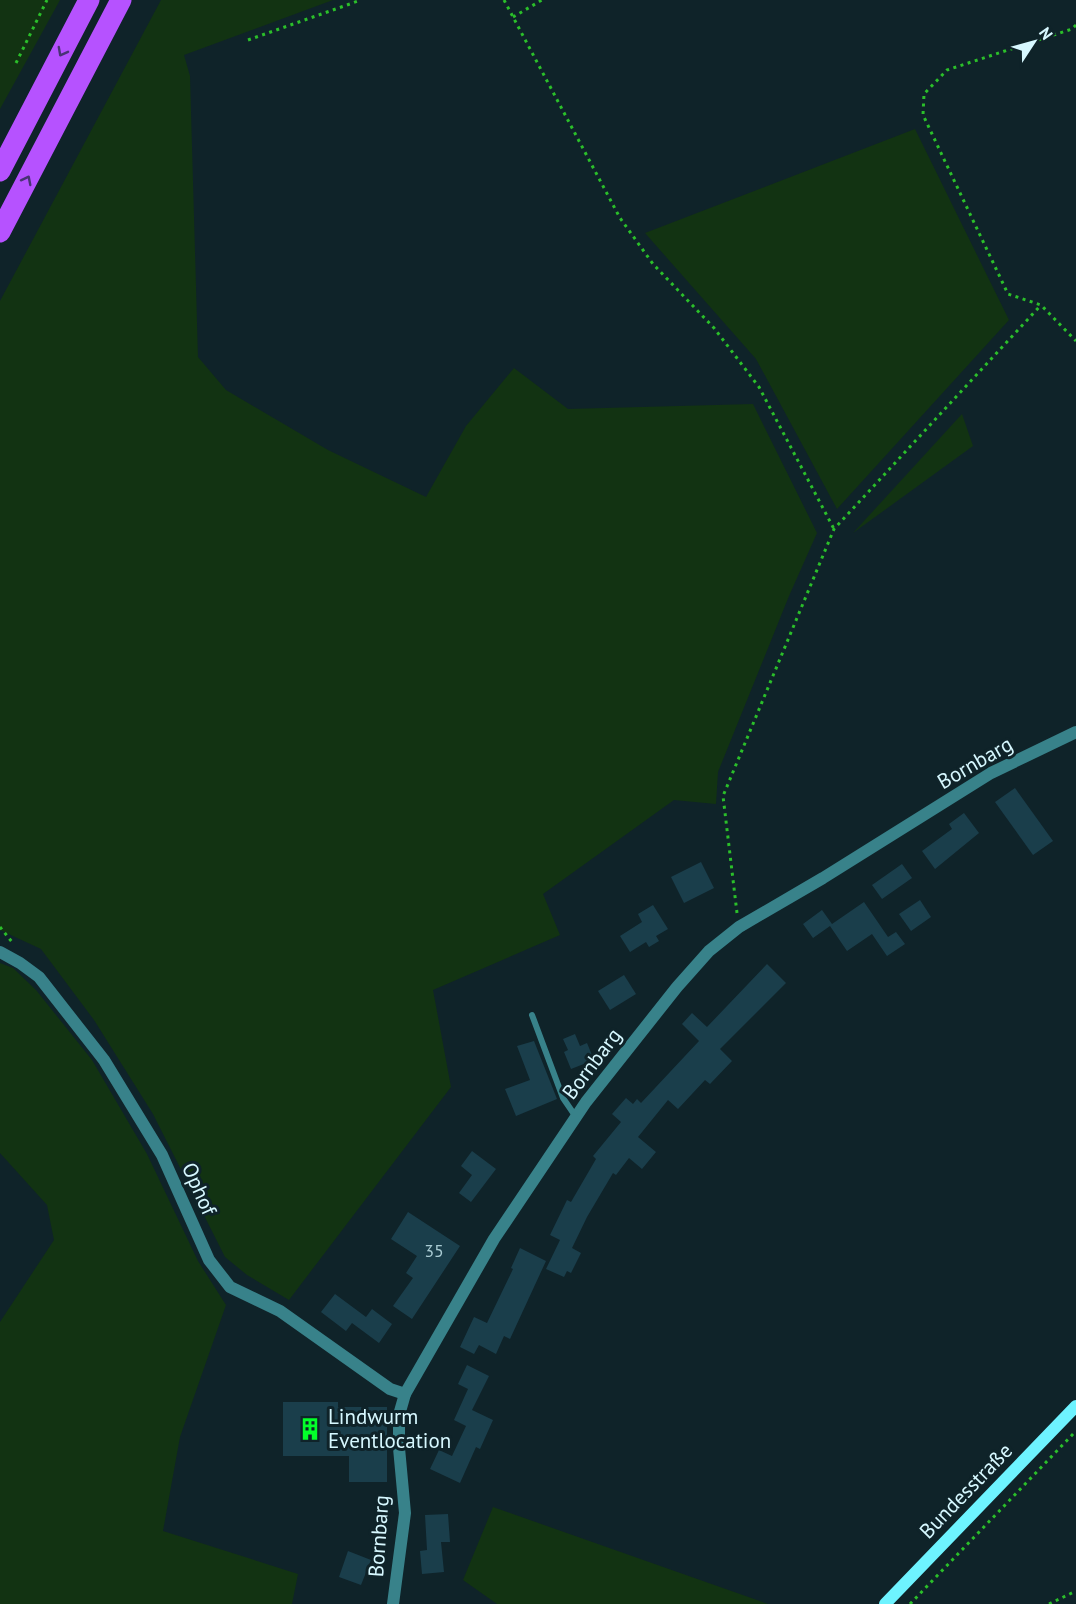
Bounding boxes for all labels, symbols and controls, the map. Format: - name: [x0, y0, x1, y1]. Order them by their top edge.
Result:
- north arrow: [1004, 12, 1064, 72]
- text: N: [1035, 23, 1057, 43]
- one-way arrow: [58, 46, 69, 56]
- one-way arrow: [20, 175, 31, 186]
- street label: Bornbarg: [932, 730, 1017, 795]
- street label: Bornbarg: [556, 1023, 627, 1105]
- street label: Ophof: [176, 1158, 223, 1221]
- house number: 35: [424, 1239, 444, 1262]
- place label: Lindwurm Eventlocation: [328, 1403, 451, 1454]
- building icon: Lindwurm Eventlocation: [297, 1416, 323, 1442]
- street label: Bundesstraße: [913, 1437, 1018, 1544]
- street label: Bornbarg: [362, 1494, 395, 1578]

